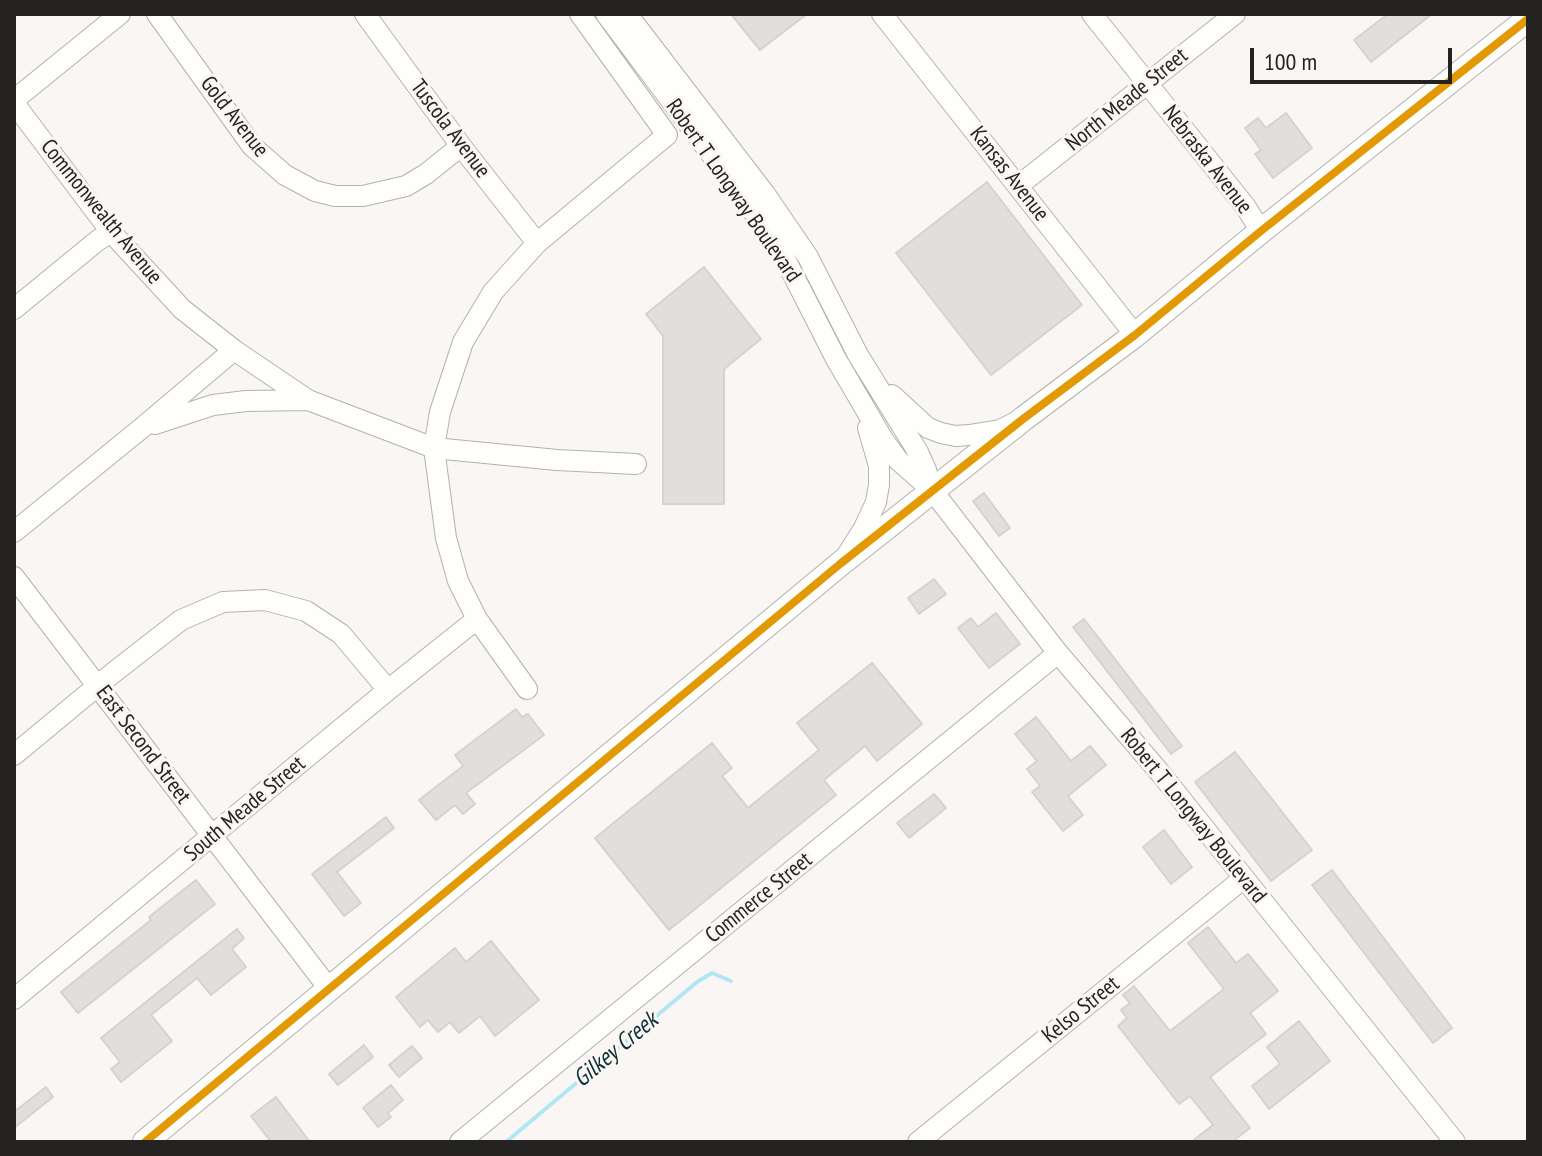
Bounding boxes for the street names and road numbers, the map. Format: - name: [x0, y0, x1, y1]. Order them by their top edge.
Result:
- street label: North Meade Street: [1061, 43, 1193, 157]
- street label: Gold Avenue: [194, 71, 274, 163]
- street label: Tuscola Avenue: [405, 75, 495, 183]
- street label: Robert T Longway Boulevard: [660, 94, 806, 288]
- street label: Nebraska Avenue: [1156, 101, 1258, 219]
- street label: Kansas Avenue: [964, 121, 1054, 227]
- street label: Commonwealth Avenue: [35, 134, 167, 290]
- street label: East Second Street: [90, 681, 196, 809]
- street label: Robert T Longway Boulevard: [1114, 723, 1272, 909]
- street label: South Meade Street: [179, 751, 311, 867]
- street label: Commerce Street: [700, 847, 818, 949]
- street label: Kelso Street: [1037, 971, 1125, 1049]

